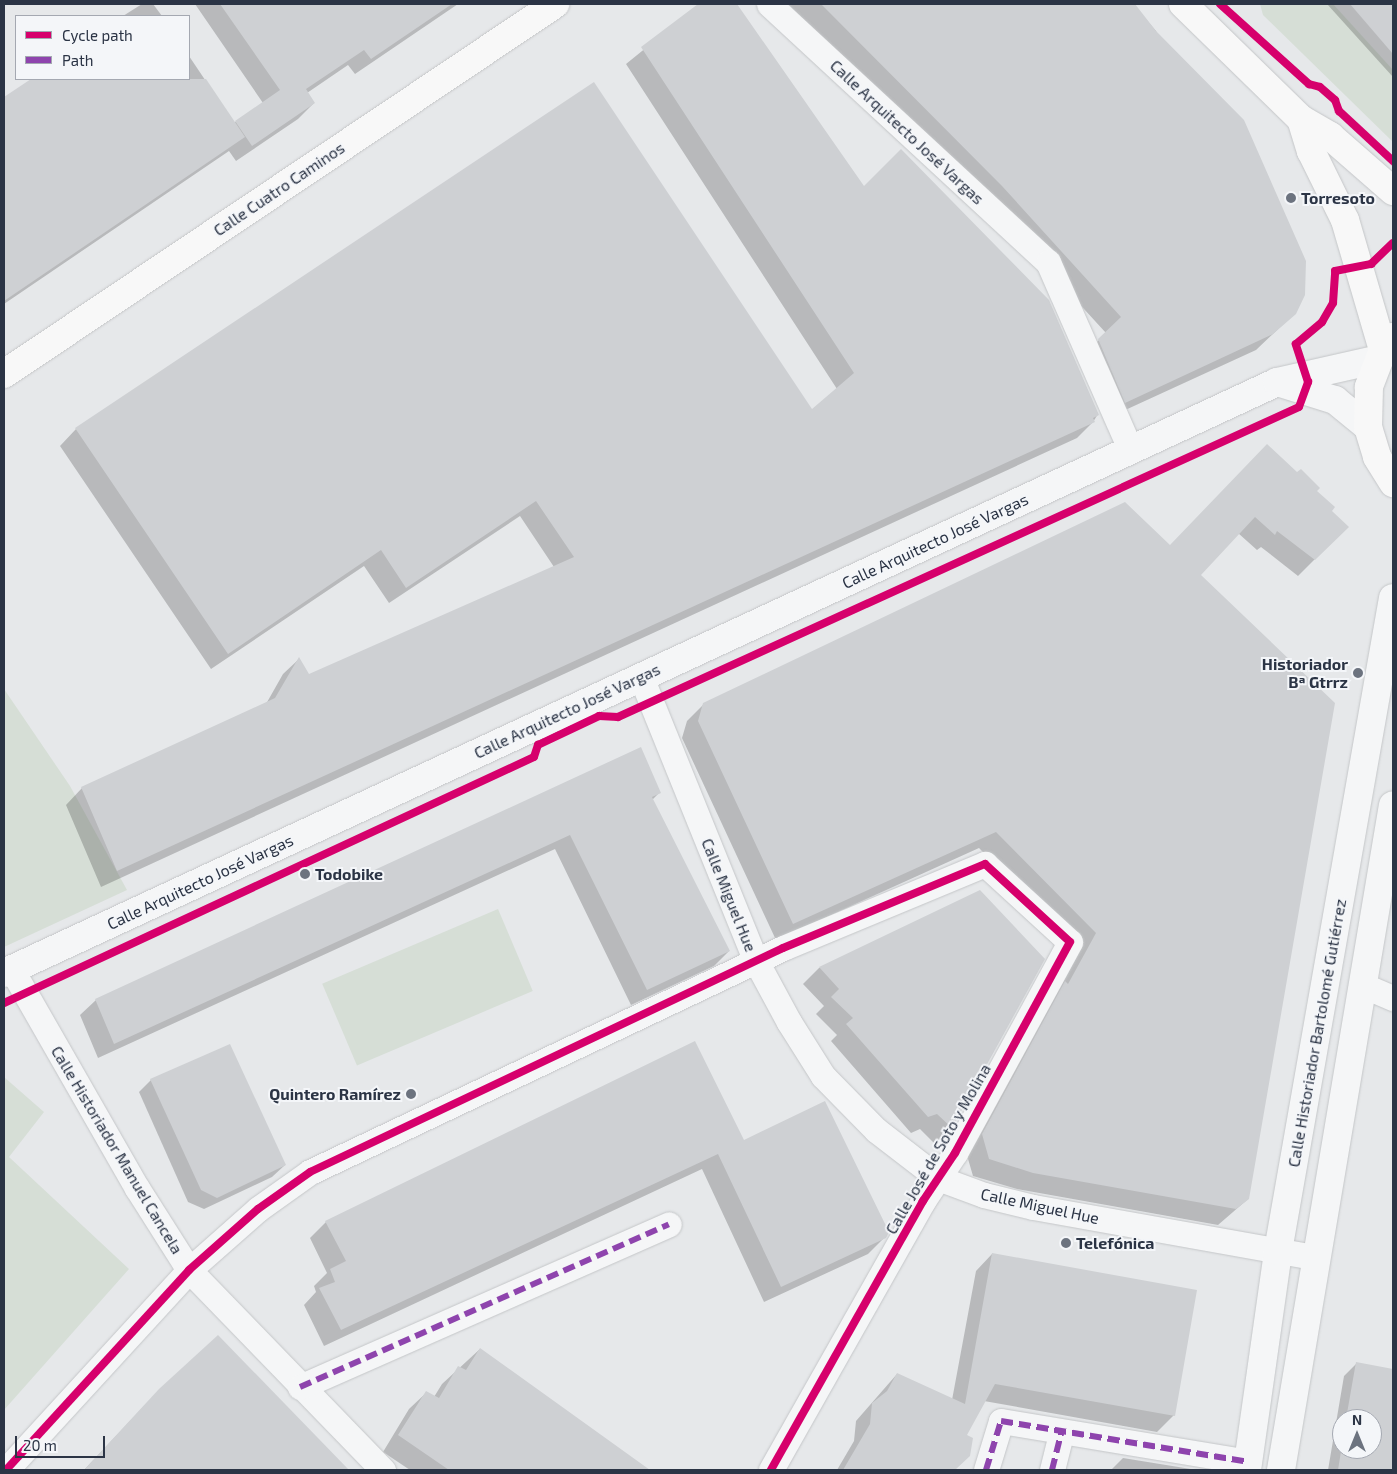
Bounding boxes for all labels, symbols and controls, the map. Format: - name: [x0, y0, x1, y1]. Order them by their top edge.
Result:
- legend: [15, 15, 190, 80]
- text: Cycle path: [62, 26, 133, 44]
- text: Path: [62, 51, 93, 69]
- street label: Calle Arquitecto José Vargas: [826, 55, 988, 209]
- street label: Calle Cuatro Caminos: [210, 138, 348, 240]
- place label: Torresoto: [1301, 188, 1375, 208]
- marker: Torresoto: [1285, 192, 1297, 204]
- street label: Calle Arquitecto José Vargas: [838, 489, 1032, 593]
- place label: Historiador Bª Gtrrz: [1262, 654, 1348, 692]
- street label: Calle Arquitecto José Vargas: [470, 659, 664, 763]
- marker: Historiador Bª Gtrrz: [1352, 667, 1364, 679]
- street label: Calle Arquitecto José Vargas: [103, 830, 297, 934]
- street label: Calle Miguel Hue: [697, 835, 761, 955]
- place label: Todobike: [315, 864, 383, 884]
- marker: Todobike: [299, 868, 311, 880]
- street label: Calle Historiador Bartolomé Gutiérrez: [1284, 897, 1350, 1169]
- street label: Calle Historiador Manuel Cancela: [47, 1042, 187, 1258]
- street label: Calle José de Soto y Molina: [881, 1060, 995, 1238]
- place label: Quintero Ramírez: [269, 1084, 401, 1104]
- marker: Quintero Ramírez: [405, 1088, 417, 1100]
- street label: Calle Miguel Hue: [979, 1184, 1101, 1228]
- place label: Telefónica: [1076, 1233, 1154, 1253]
- marker: Telefónica: [1060, 1237, 1072, 1249]
- north arrow: [1332, 1409, 1382, 1459]
- text: N: [1352, 1411, 1362, 1428]
- scale bar: [18, 1426, 108, 1458]
- text: 20 m: [23, 1436, 57, 1454]

